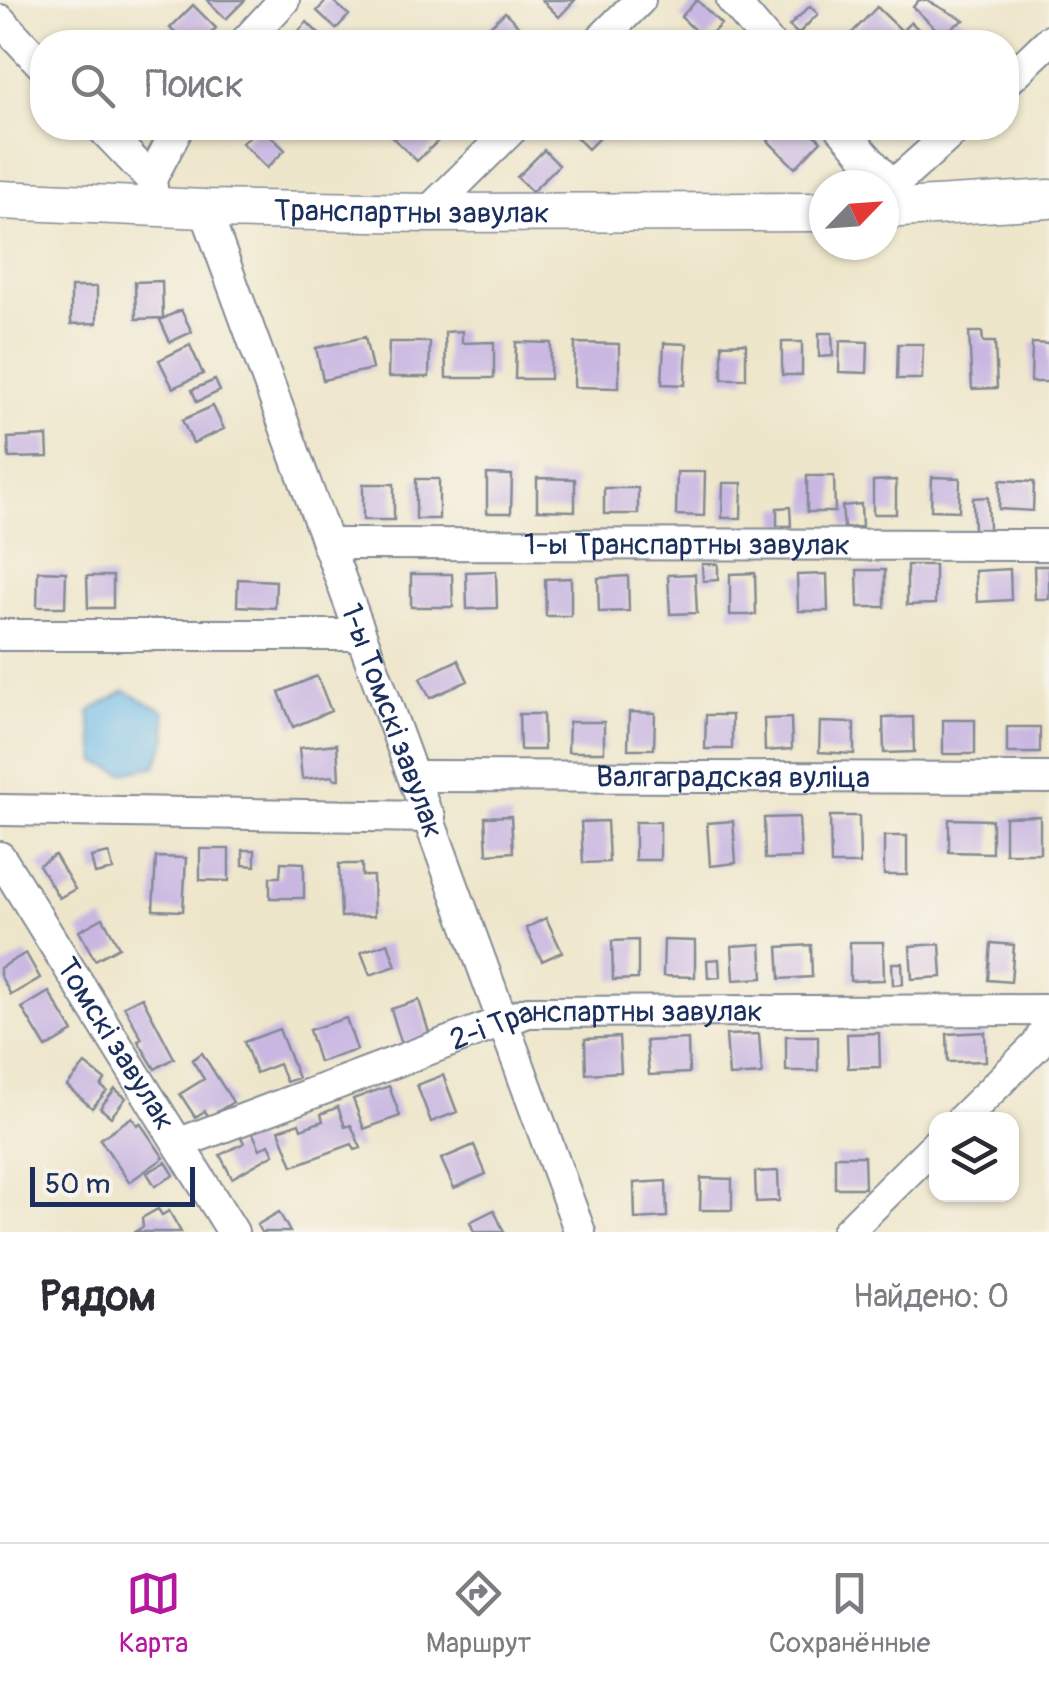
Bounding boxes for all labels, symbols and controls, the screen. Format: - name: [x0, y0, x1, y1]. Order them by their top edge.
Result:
- search box: [30, 30, 1019, 140]
- icon: search: [65, 58, 120, 113]
- text: Поиск: [145, 61, 244, 109]
- north arrow: [809, 170, 899, 260]
- street label: Транспартны завулак: [274, 192, 550, 232]
- street label: 1-ы Транспартны завулак: [524, 526, 850, 564]
- street label: 1-ы Томскі завулак: [332, 599, 452, 843]
- street label: Валгаградская вуліца: [596, 759, 870, 796]
- street label: Томскі завулак: [48, 951, 183, 1137]
- street label: 2-і Транспартны завулак: [445, 993, 763, 1059]
- map controls: [929, 1112, 1019, 1202]
- button: layers: [929, 1112, 1019, 1202]
- scale bar: [30, 1162, 195, 1206]
- text: 50 m: [45, 1167, 110, 1202]
- text: Рядом: [40, 1271, 156, 1323]
- text: Найдено: 0: [853, 1277, 1009, 1317]
- tab: Карта: [119, 1566, 188, 1661]
- tab: Маршрут: [426, 1566, 531, 1661]
- tab: Сохранённые: [769, 1566, 930, 1661]

